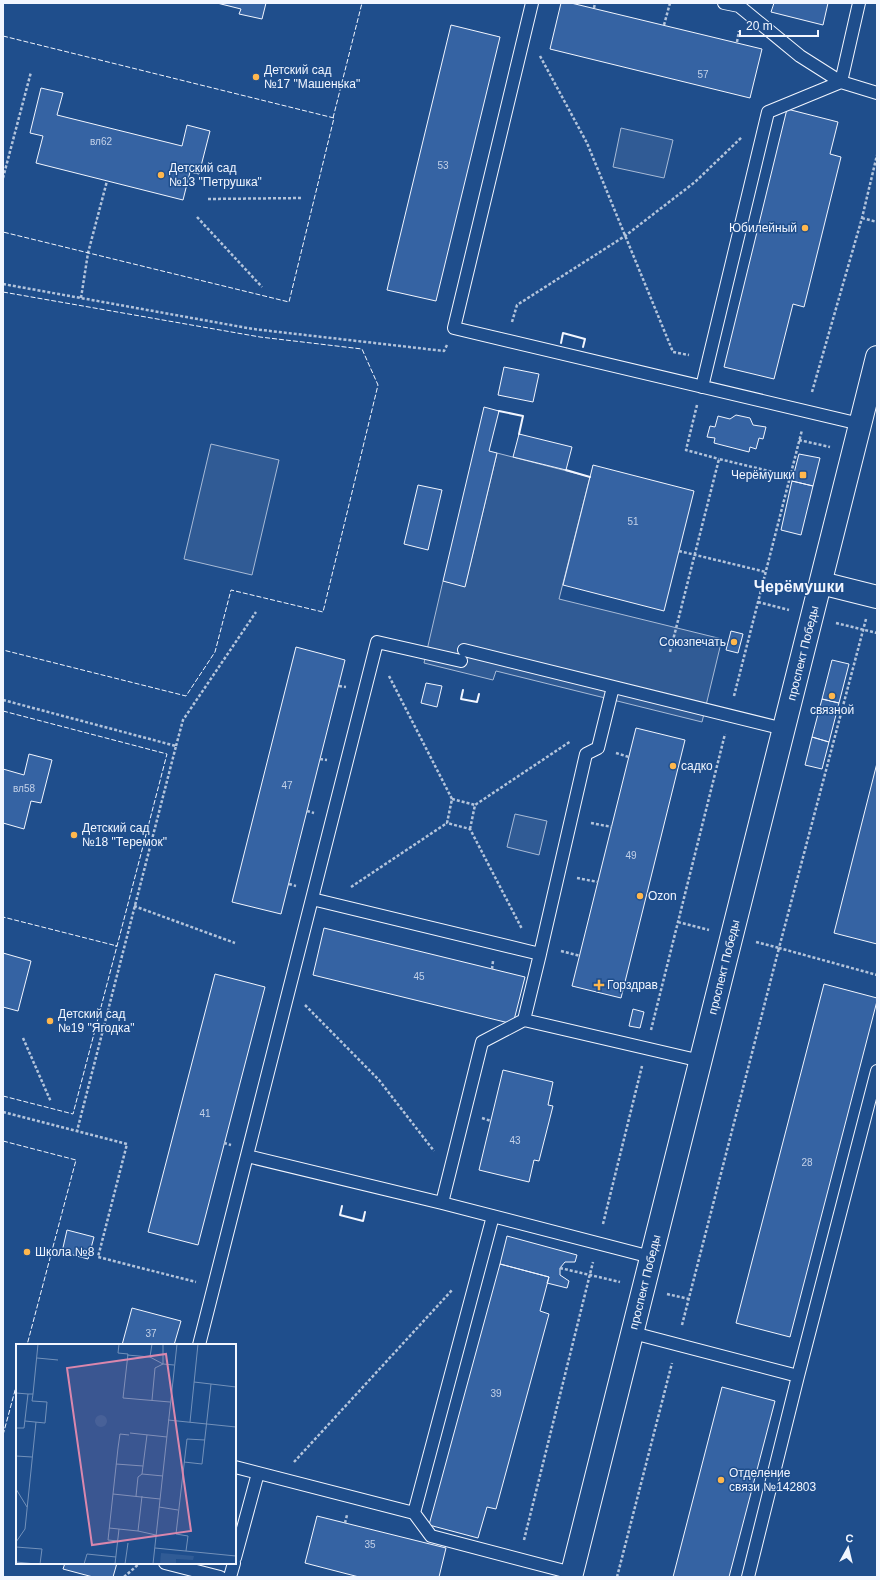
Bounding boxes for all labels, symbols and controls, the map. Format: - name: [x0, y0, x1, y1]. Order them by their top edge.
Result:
- scale bar: [740, 12, 818, 38]
- text: 20 m: [746, 19, 773, 33]
- place label: Детский сад №17 "Машенька": [264, 63, 360, 91]
- house number: 57: [697, 69, 709, 80]
- marker: Детский сад №17 "Машенька": [251, 72, 261, 82]
- house number: вл62: [90, 136, 112, 147]
- house number: 53: [437, 160, 449, 171]
- place label: Детский сад №13 "Петрушка": [169, 161, 262, 189]
- marker: Детский сад №13 "Петрушка": [156, 170, 166, 180]
- place label: Юбилейный: [729, 221, 797, 235]
- marker: Юбилейный: [800, 223, 810, 233]
- place label: Черёмушки: [731, 468, 795, 482]
- marker: Черёмушки: [798, 470, 808, 480]
- house number: 51: [627, 516, 639, 527]
- district label: Черёмушки: [754, 578, 844, 595]
- street label: проспект Победы: [784, 604, 822, 702]
- place label: Союзпечать: [659, 635, 726, 649]
- marker: Союзпечать: [729, 637, 739, 647]
- marker: связной: [827, 691, 837, 701]
- place label: связной: [810, 703, 854, 717]
- place label: садко: [681, 759, 713, 773]
- marker: садко: [668, 761, 678, 771]
- house number: 47: [281, 780, 293, 791]
- house number: вл58: [13, 783, 35, 794]
- place label: Детский сад №18 "Теремок": [82, 821, 167, 849]
- marker: Детский сад №18 "Теремок": [69, 830, 79, 840]
- house number: 49: [625, 850, 637, 861]
- place label: Ozon: [648, 889, 677, 903]
- marker: Ozon: [635, 891, 645, 901]
- street label: проспект Победы: [705, 918, 743, 1016]
- house number: 45: [413, 971, 425, 982]
- place label: Горздрав: [607, 978, 658, 992]
- marker: Горздрав: [594, 980, 604, 990]
- place label: Детский сад №19 "Ягодка": [58, 1007, 134, 1035]
- marker: Детский сад №19 "Ягодка": [45, 1016, 55, 1026]
- house number: 41: [199, 1108, 211, 1119]
- house number: 43: [509, 1135, 521, 1146]
- house number: 28: [801, 1157, 813, 1168]
- street label: проспект Победы: [626, 1233, 664, 1331]
- place label: Школа №8: [35, 1245, 95, 1259]
- marker: Школа №8: [22, 1247, 32, 1257]
- house number: 37: [145, 1328, 157, 1339]
- inset map: [16, 1344, 236, 1564]
- house number: 39: [490, 1388, 502, 1399]
- place label: Отделение связи №142803: [729, 1466, 817, 1494]
- marker: Отделение связи №142803: [716, 1475, 726, 1485]
- north arrow: [828, 1528, 868, 1568]
- text: С: [845, 1532, 854, 1545]
- house number: 35: [364, 1539, 376, 1550]

